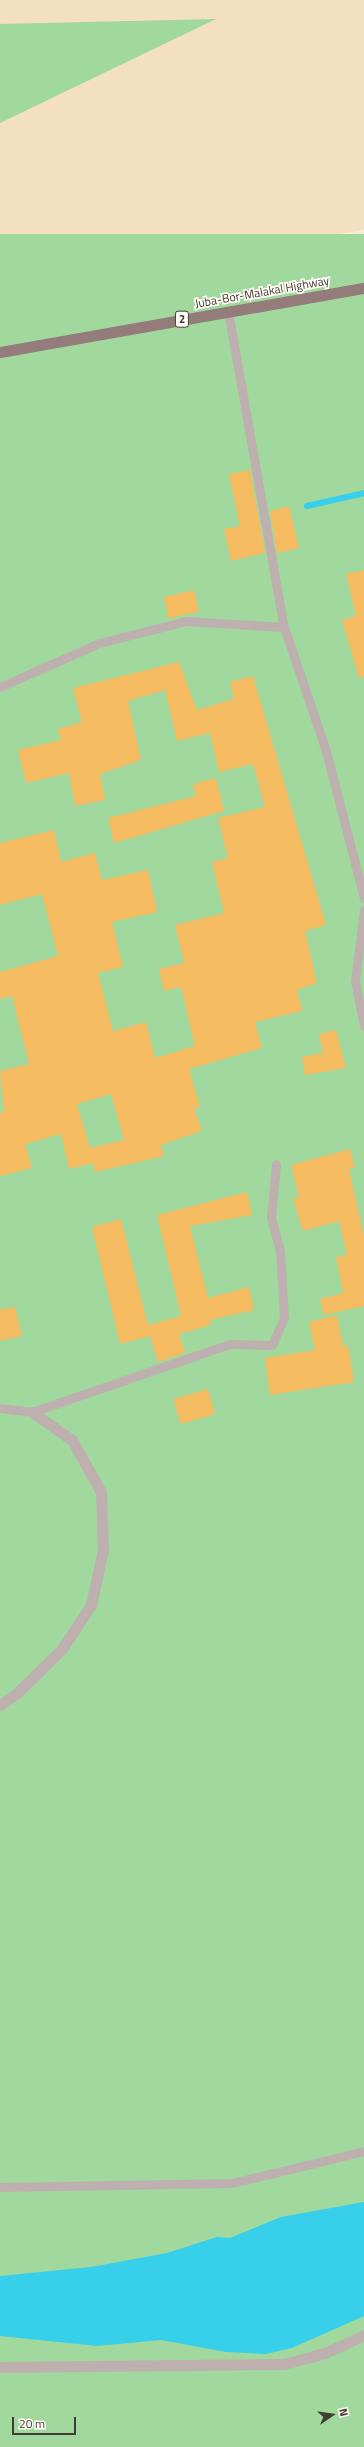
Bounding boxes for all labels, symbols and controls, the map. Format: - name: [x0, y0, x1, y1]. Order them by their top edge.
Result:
- street label: Juba-Bor-Malakal Highway: [194, 273, 330, 311]
- road number: 2: [174, 310, 190, 328]
- north arrow: [312, 2395, 352, 2435]
- text: N: [335, 2407, 352, 2418]
- scale bar: [14, 2409, 78, 2435]
- text: 20 m: [19, 2414, 45, 2433]

